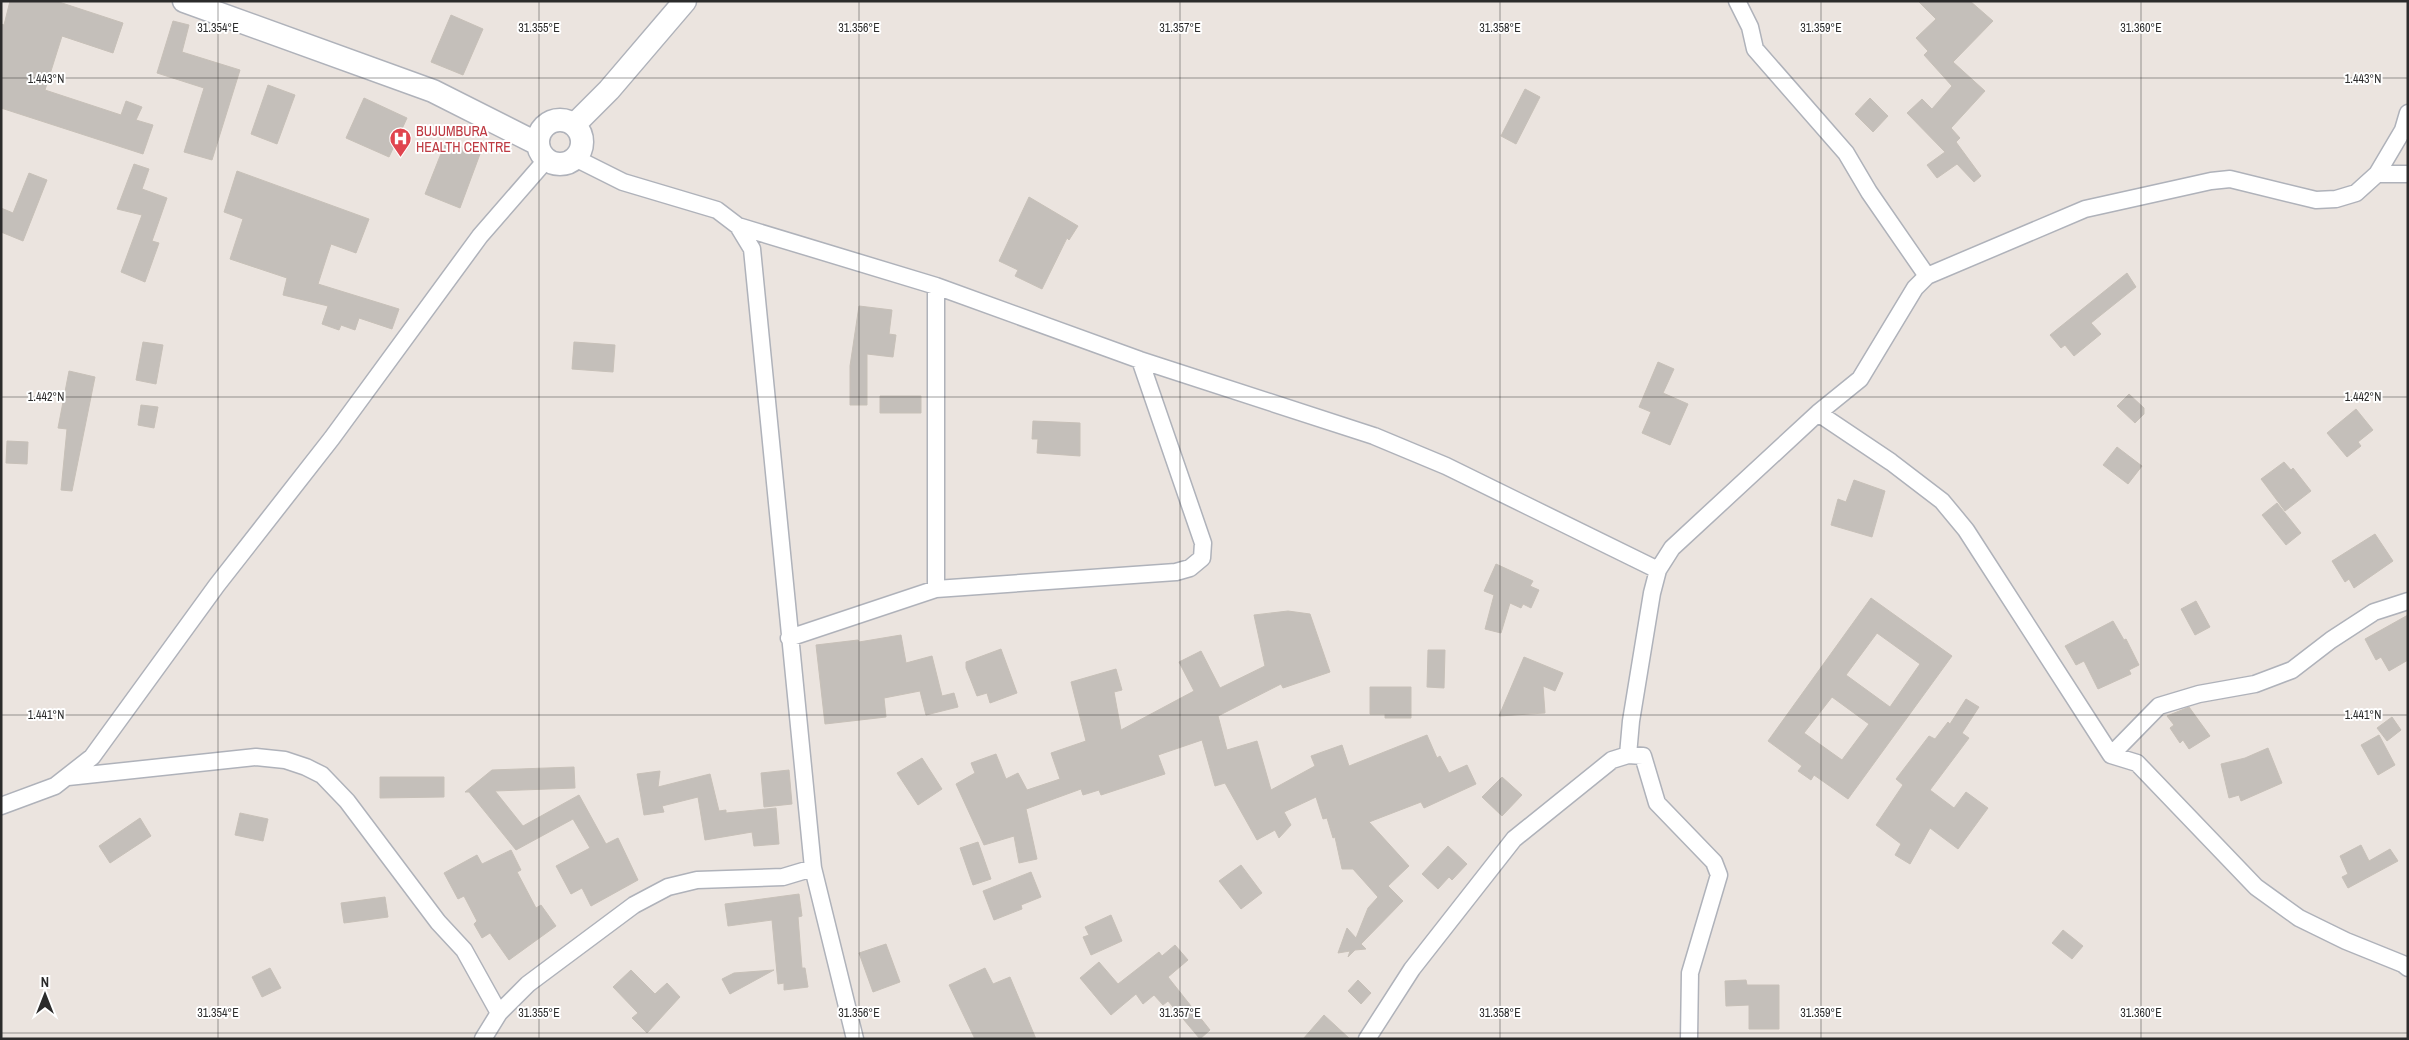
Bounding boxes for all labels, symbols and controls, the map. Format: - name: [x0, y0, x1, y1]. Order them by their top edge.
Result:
- text: 31.354°E: [197, 20, 239, 36]
- text: 31.355°E: [518, 20, 560, 36]
- text: 31.356°E: [838, 20, 880, 36]
- text: 31.357°E: [1159, 20, 1201, 36]
- text: 31.358°E: [1479, 20, 1521, 36]
- text: 31.359°E: [1800, 20, 1842, 36]
- text: 31.360°E: [2120, 20, 2162, 36]
- text: 1.443°N: [28, 71, 64, 87]
- text: 1.443°N: [2345, 71, 2381, 87]
- place label: BUJUMBURA HEALTH CENTRE: [416, 122, 511, 156]
- hospital icon: BUJUMBURA HEALTH CENTRE: [388, 127, 412, 158]
- text: 1.442°N: [28, 389, 64, 405]
- text: 1.442°N: [2345, 389, 2381, 405]
- text: 1.441°N: [28, 707, 64, 723]
- text: 1.441°N: [2345, 707, 2381, 723]
- north arrow: [20, 970, 70, 1020]
- text: N: [41, 973, 49, 991]
- text: 31.354°E: [197, 1005, 239, 1021]
- text: 31.355°E: [518, 1005, 560, 1021]
- text: 31.356°E: [838, 1005, 880, 1021]
- text: 31.357°E: [1159, 1005, 1201, 1021]
- text: 31.358°E: [1479, 1005, 1521, 1021]
- text: 31.359°E: [1800, 1005, 1842, 1021]
- text: 31.360°E: [2120, 1005, 2162, 1021]

